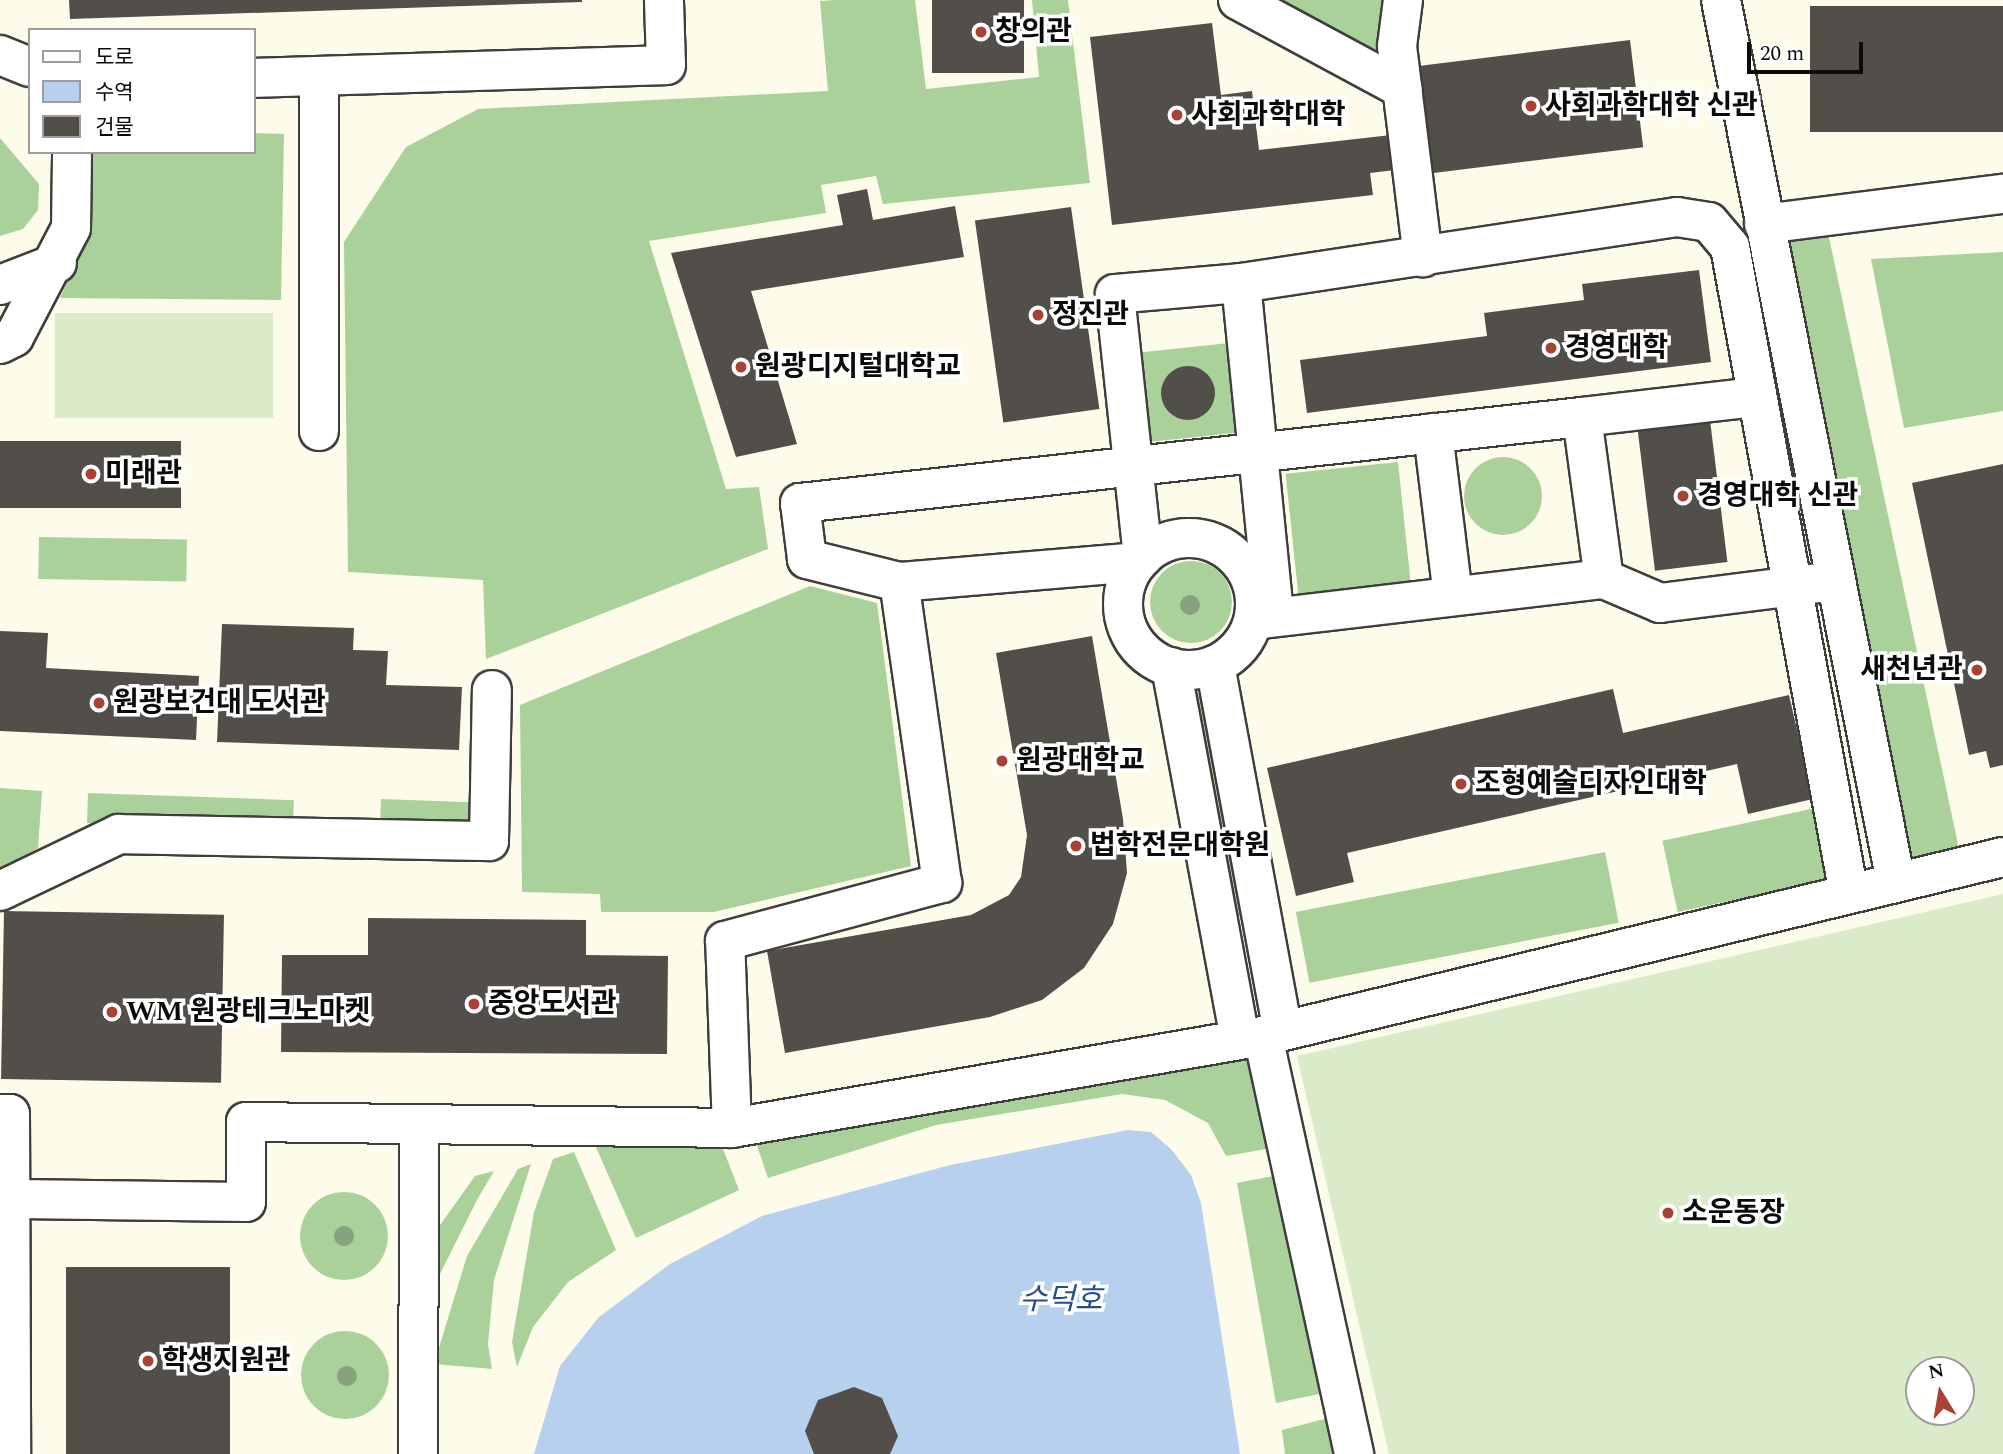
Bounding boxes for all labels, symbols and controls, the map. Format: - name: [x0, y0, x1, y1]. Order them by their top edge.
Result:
- place label: 창의관: [995, 15, 1072, 49]
- marker: 창의관: [973, 24, 989, 40]
- legend: [28, 28, 256, 154]
- scale bar: [1751, 28, 1867, 72]
- text: 20 m: [1760, 38, 1804, 70]
- text: 도로: [95, 42, 134, 74]
- text: 수역: [95, 77, 134, 109]
- place label: 사회과학대학 신관: [1545, 89, 1758, 123]
- place label: 사회과학대학: [1191, 98, 1346, 132]
- marker: 사회과학대학 신관: [1523, 98, 1539, 114]
- marker: 사회과학대학: [1169, 107, 1185, 123]
- text: 건물: [95, 112, 134, 144]
- place label: 정진관: [1052, 298, 1129, 332]
- marker: 정진관: [1030, 307, 1046, 323]
- place label: 경영대학: [1565, 331, 1668, 365]
- marker: 경영대학: [1543, 340, 1559, 356]
- place label: 원광디지털대학교: [755, 350, 961, 384]
- marker: 원광디지털대학교: [733, 359, 749, 375]
- place label: 미래관: [105, 457, 182, 491]
- marker: 미래관: [83, 466, 99, 482]
- place label: 경영대학 신관: [1697, 479, 1859, 513]
- marker: 경영대학 신관: [1675, 488, 1691, 504]
- place label: 새천년관: [1860, 653, 1963, 687]
- marker: 새천년관: [1969, 662, 1985, 678]
- place label: 원광보건대 도서관: [113, 686, 326, 720]
- marker: 원광보건대 도서관: [91, 695, 107, 711]
- place label: 원광대학교: [1016, 744, 1145, 778]
- marker: 원광대학교: [994, 753, 1010, 769]
- place label: 조형예술디자인대학: [1475, 767, 1707, 801]
- marker: 조형예술디자인대학: [1453, 776, 1469, 792]
- place label: 법학전문대학원: [1090, 829, 1270, 863]
- marker: 법학전문대학원: [1068, 838, 1084, 854]
- place label: 중앙도서관: [488, 987, 617, 1021]
- place label: WM 원광테크노마켓: [126, 995, 370, 1029]
- marker: 중앙도서관: [466, 996, 482, 1012]
- marker: WM 원광테크노마켓: [104, 1004, 120, 1020]
- place label: 소운동장: [1682, 1196, 1785, 1230]
- marker: 소운동장: [1660, 1205, 1676, 1221]
- water label: 수덕호: [1020, 1282, 1102, 1318]
- place label: 학생지원관: [162, 1344, 291, 1378]
- marker: 학생지원관: [140, 1353, 156, 1369]
- north arrow: [1905, 1356, 1975, 1426]
- text: N: [1926, 1356, 1947, 1388]

